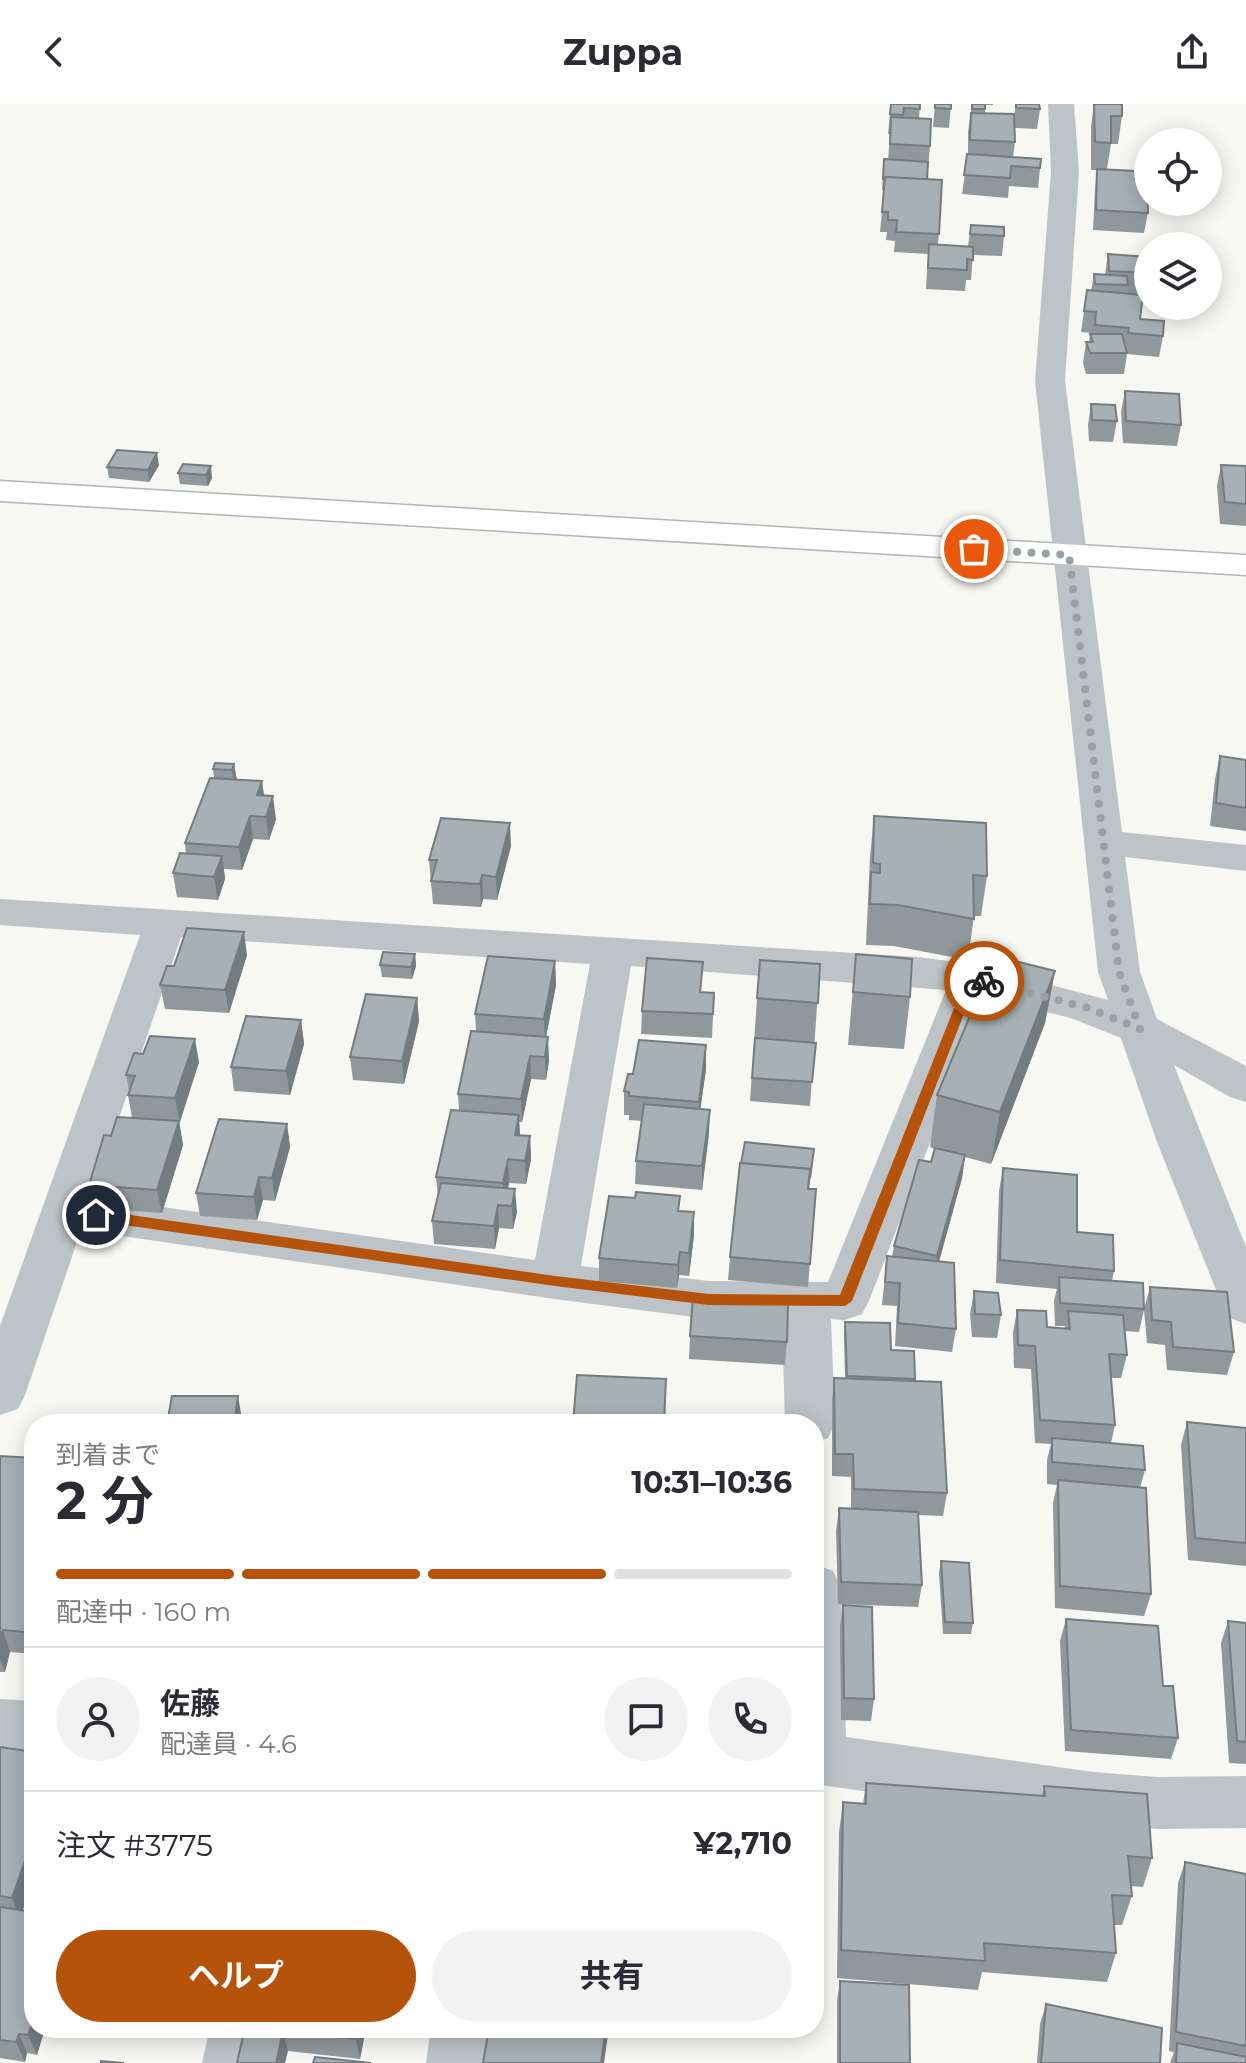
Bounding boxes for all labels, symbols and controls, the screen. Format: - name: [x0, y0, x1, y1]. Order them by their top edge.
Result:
- icon: back: [32, 30, 76, 74]
- text: Zuppa: [563, 30, 683, 74]
- icon: share: [1170, 30, 1214, 74]
- map controls: [1134, 128, 1222, 320]
- button: locate: [1134, 128, 1222, 216]
- button: layers: [1134, 232, 1222, 320]
- pin: [940, 515, 1008, 583]
- icon: bag: [952, 527, 996, 571]
- courier: [944, 941, 1024, 1021]
- icon: bike: [962, 959, 1006, 1003]
- pin: [62, 1181, 130, 1249]
- icon: home: [74, 1193, 118, 1237]
- text: 到着まで: [56, 1439, 160, 1471]
- text: 10:31–10:36: [631, 1464, 792, 1501]
- text: 2 分: [56, 1469, 153, 1532]
- text: 配達中 · 160 m: [56, 1596, 231, 1628]
- button: person: [56, 1677, 140, 1761]
- button: chat: [604, 1677, 688, 1761]
- button: phone: [708, 1677, 792, 1761]
- text: 佐藤: [160, 1685, 220, 1722]
- text: 配達員 · 4.6: [160, 1728, 297, 1760]
- text: ¥2,710: [694, 1825, 792, 1862]
- text: 注文 #3775: [56, 1827, 213, 1864]
- button: ヘルプ: [56, 1930, 416, 2022]
- button: 共有: [432, 1930, 792, 2022]

